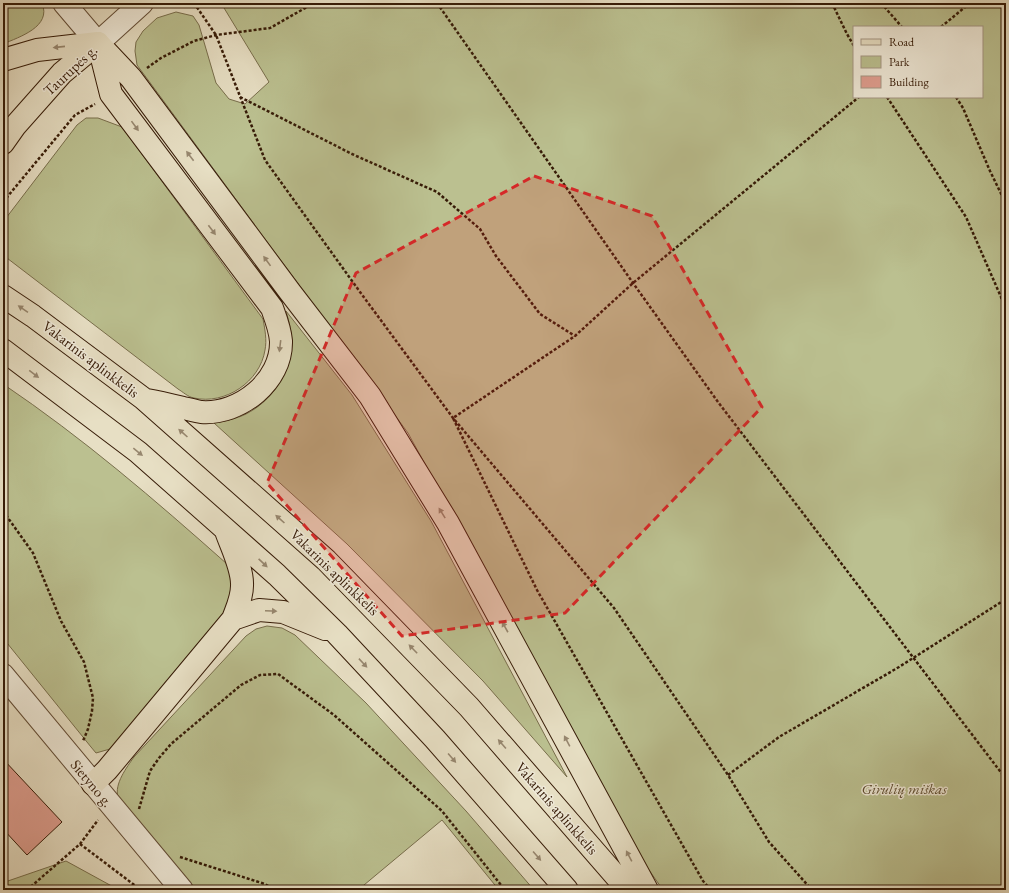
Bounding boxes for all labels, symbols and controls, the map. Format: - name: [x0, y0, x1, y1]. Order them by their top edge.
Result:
- legend: [853, 26, 983, 98]
- text: Road: [889, 34, 915, 50]
- street label: Taurupės g.: [39, 40, 101, 100]
- one-way arrow: [53, 44, 65, 51]
- text: Park: [889, 54, 910, 70]
- text: Building: [889, 74, 930, 90]
- one-way arrow: [130, 120, 139, 131]
- one-way arrow: [186, 151, 194, 162]
- one-way arrow: [208, 224, 217, 235]
- one-way arrow: [263, 256, 271, 266]
- one-way arrow: [17, 305, 28, 313]
- street label: Vakarinis aplinkkelis: [39, 316, 143, 402]
- one-way arrow: [276, 340, 283, 352]
- one-way arrow: [29, 370, 40, 378]
- one-way arrow: [178, 428, 188, 438]
- one-way arrow: [133, 448, 143, 457]
- one-way arrow: [438, 508, 446, 518]
- one-way arrow: [275, 515, 285, 524]
- street label: Vakarinis aplinkkelis: [286, 525, 384, 619]
- one-way arrow: [258, 559, 269, 568]
- one-way arrow: [265, 607, 277, 614]
- one-way arrow: [502, 621, 508, 633]
- one-way arrow: [408, 644, 418, 654]
- one-way arrow: [359, 657, 368, 668]
- one-way arrow: [564, 736, 570, 747]
- one-way arrow: [497, 739, 506, 749]
- one-way arrow: [447, 753, 456, 763]
- street label: Sietyno g.: [67, 755, 117, 811]
- street label: Vakarinis aplinkkelis: [512, 758, 602, 858]
- park label: Girulių miškas: [861, 779, 947, 798]
- one-way arrow: [626, 850, 632, 862]
- one-way arrow: [533, 851, 542, 861]

